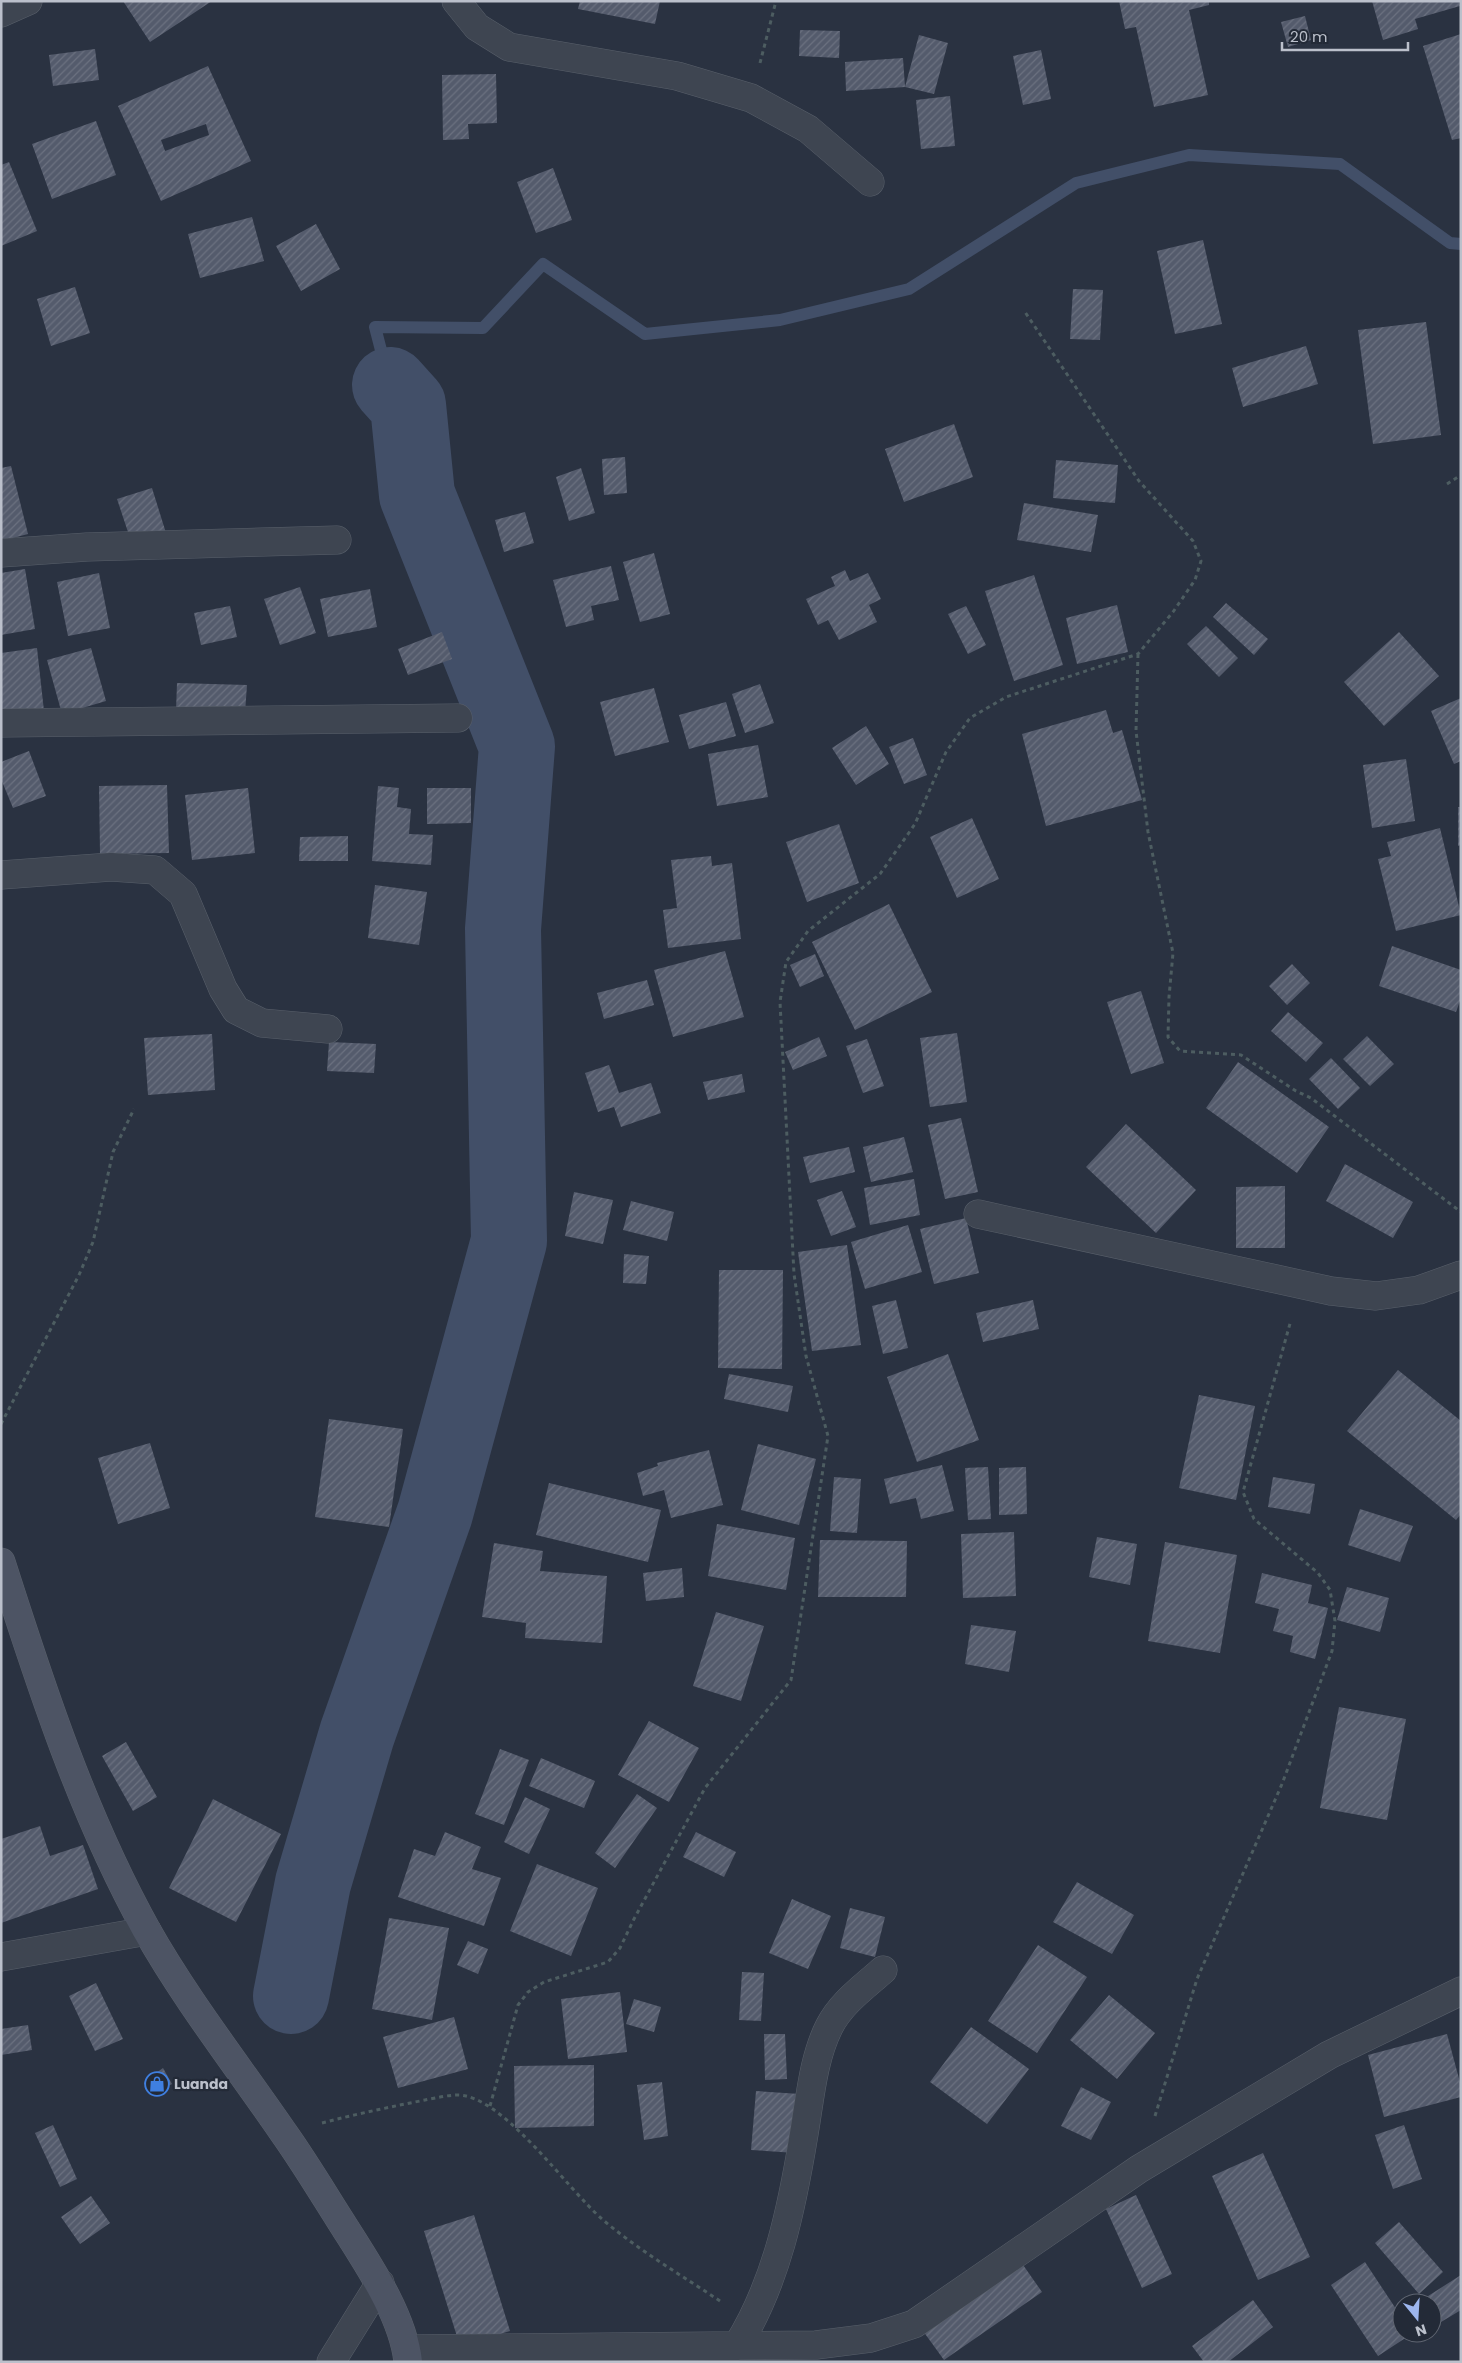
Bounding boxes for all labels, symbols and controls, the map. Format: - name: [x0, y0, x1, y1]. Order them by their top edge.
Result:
- scale bar: [1282, 20, 1408, 52]
- text: 20 m: [1290, 26, 1328, 47]
- shop icon: Luanda: [144, 2071, 170, 2097]
- place label: Luanda: [174, 2074, 228, 2094]
- north arrow: [1392, 2293, 1442, 2343]
- text: N: [1413, 2319, 1429, 2342]

